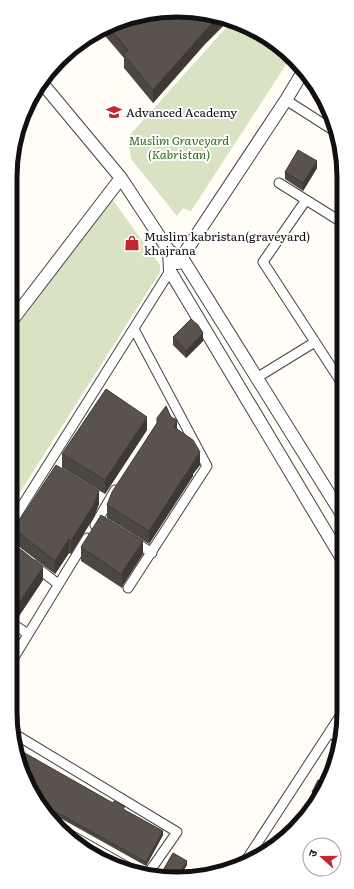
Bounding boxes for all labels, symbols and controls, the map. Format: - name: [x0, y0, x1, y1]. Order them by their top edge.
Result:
- school or university icon: Advanced Academy: [105, 103, 123, 121]
- place label: Advanced Academy: [126, 103, 237, 121]
- park label: Muslim Graveyard (Kabristan): [129, 131, 229, 163]
- place label: Muslim kabristan(graveyard) khajrana: [144, 227, 310, 259]
- shop icon: Muslim kabristan(graveyard) khajrana: [123, 234, 141, 252]
- north arrow: [302, 837, 342, 877]
- text: उ: [303, 847, 321, 859]

